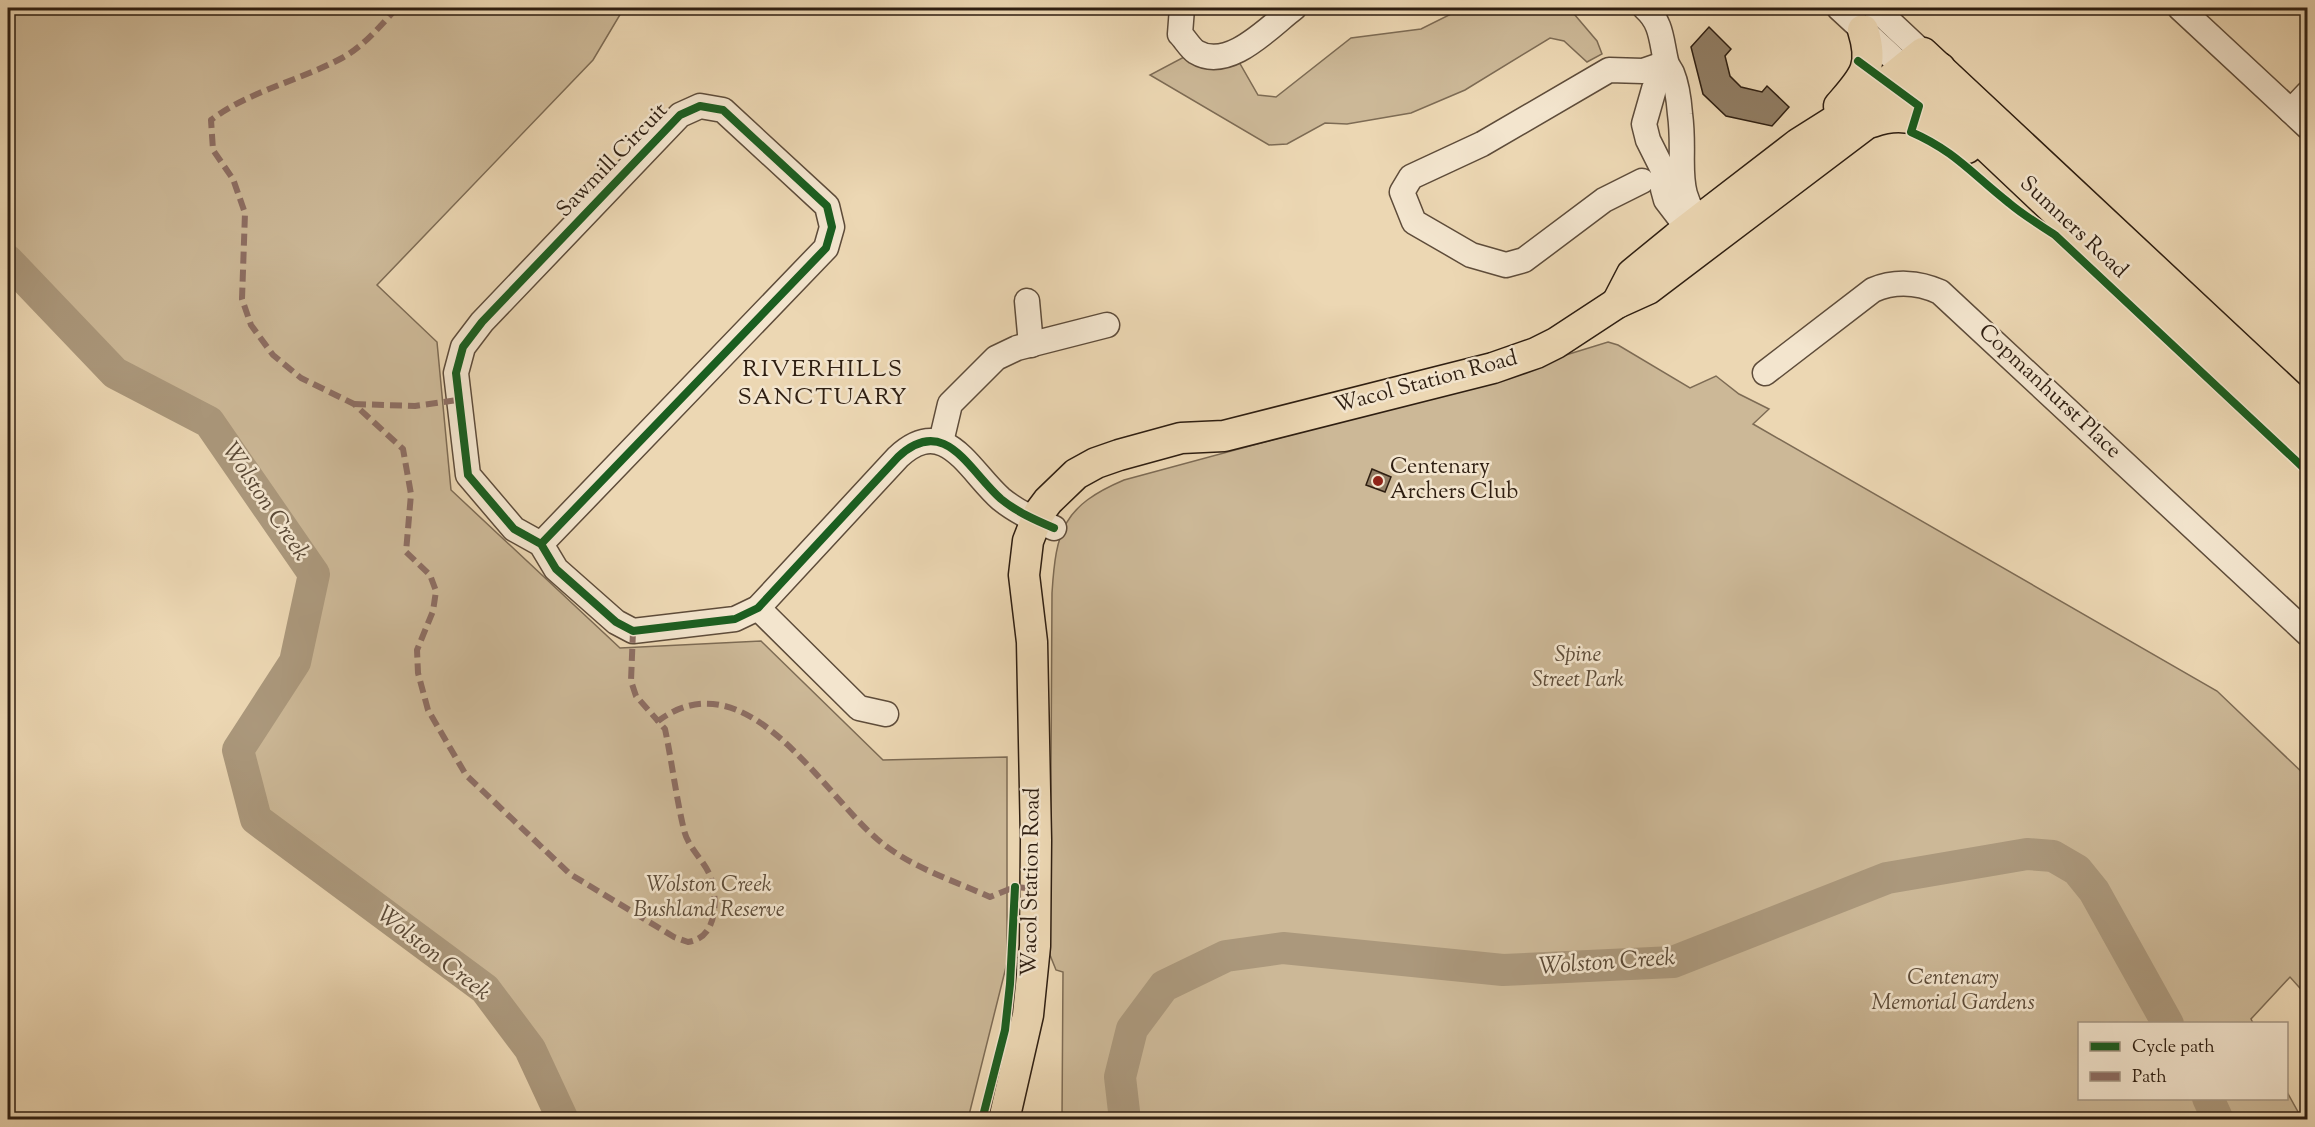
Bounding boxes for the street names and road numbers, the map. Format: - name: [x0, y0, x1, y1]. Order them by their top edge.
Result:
- street label: Sawmill Circuit: [550, 96, 677, 226]
- street label: Sumners Road: [2012, 169, 2134, 287]
- street label: Copmanhurst Place: [1970, 317, 2128, 467]
- street label: Wacol Station Road: [1331, 343, 1521, 423]
- street label: Wacol Station Road: [1014, 787, 1050, 977]

